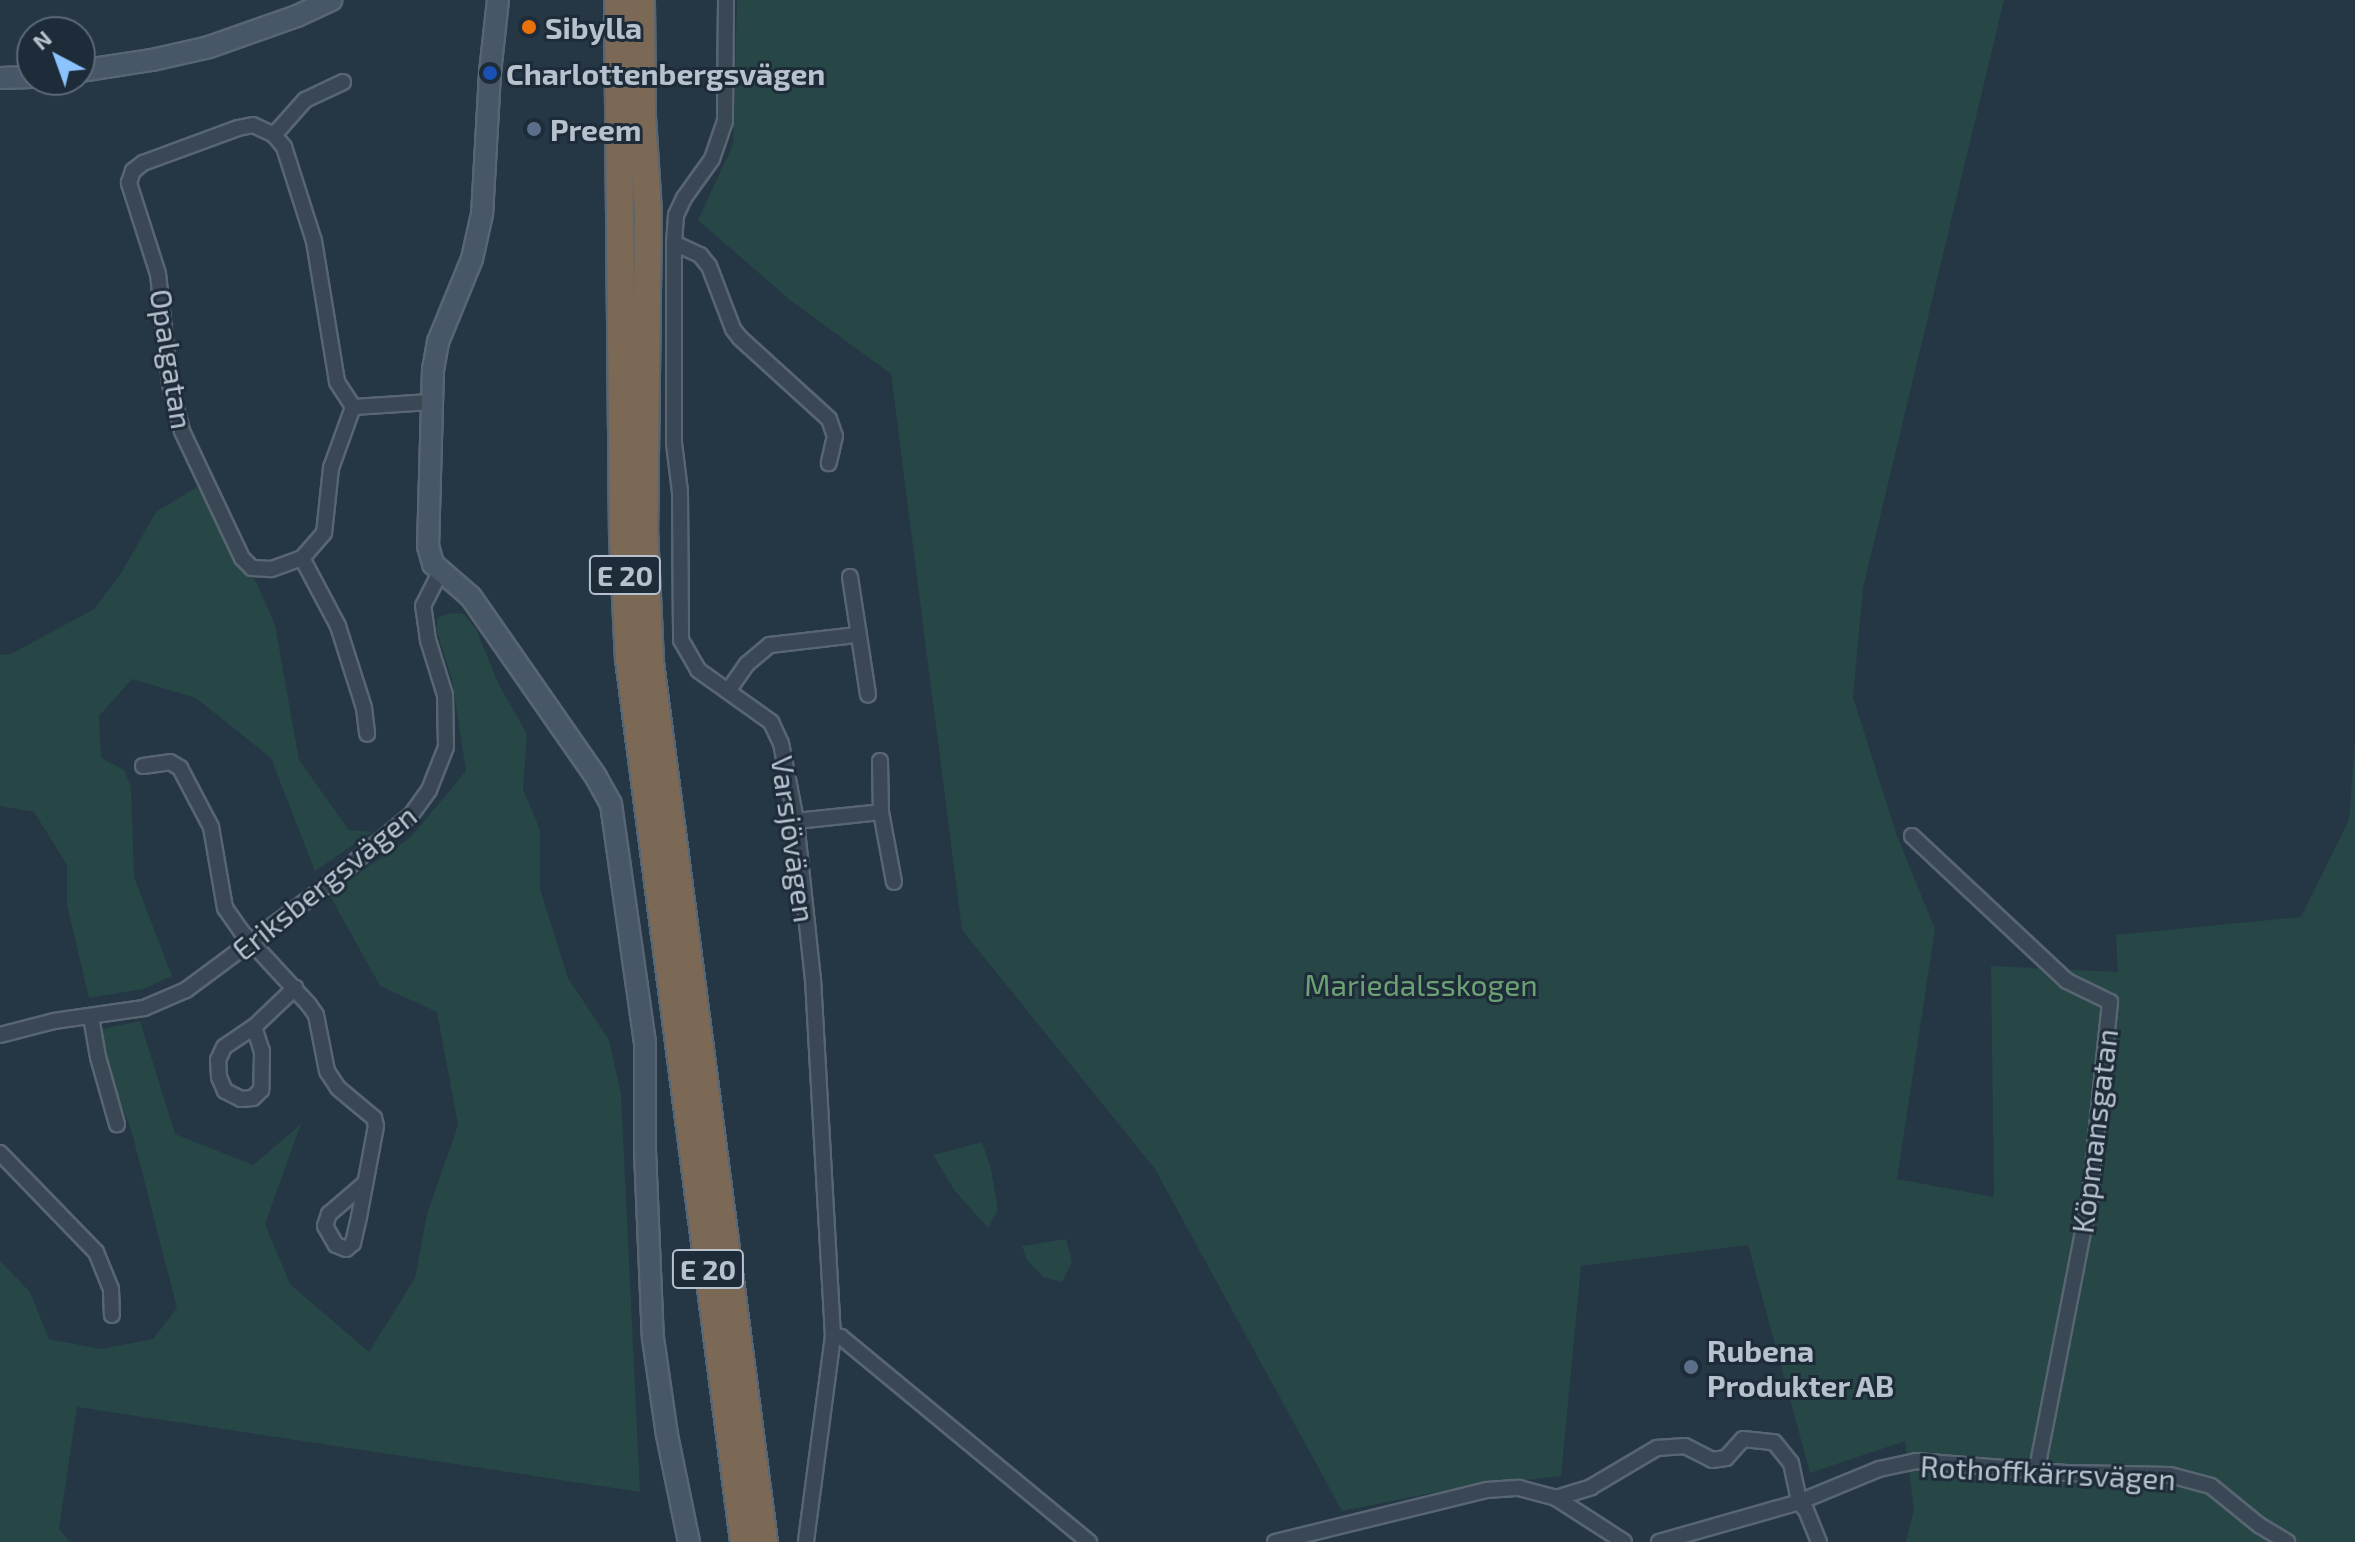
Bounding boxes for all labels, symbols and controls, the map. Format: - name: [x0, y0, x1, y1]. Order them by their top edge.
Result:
- place label: Sibylla: [545, 9, 642, 45]
- north arrow: [16, 16, 96, 96]
- marker: Sibylla: [520, 18, 538, 36]
- text: N: [27, 24, 56, 54]
- place label: Charlottenbergsvägen: [506, 55, 825, 91]
- marker: Charlottenbergsvägen: [481, 64, 499, 82]
- place label: Preem: [550, 111, 641, 147]
- marker: Preem: [525, 120, 543, 138]
- street label: Opalgatan: [143, 286, 201, 432]
- road number: E 20: [587, 551, 663, 599]
- street label: Varsjövägen: [764, 753, 824, 925]
- street label: Eriksbergsvägen: [225, 797, 423, 967]
- park label: Mariedalsskogen: [1304, 966, 1538, 1002]
- street label: Köpmansgatan: [2064, 1027, 2124, 1235]
- road number: E 20: [670, 1245, 746, 1293]
- place label: Rubena Produkter AB: [1707, 1332, 1896, 1402]
- marker: Rubena Produkter AB: [1682, 1358, 1700, 1376]
- street label: Rothoffkärrsvägen: [1919, 1447, 2177, 1497]

